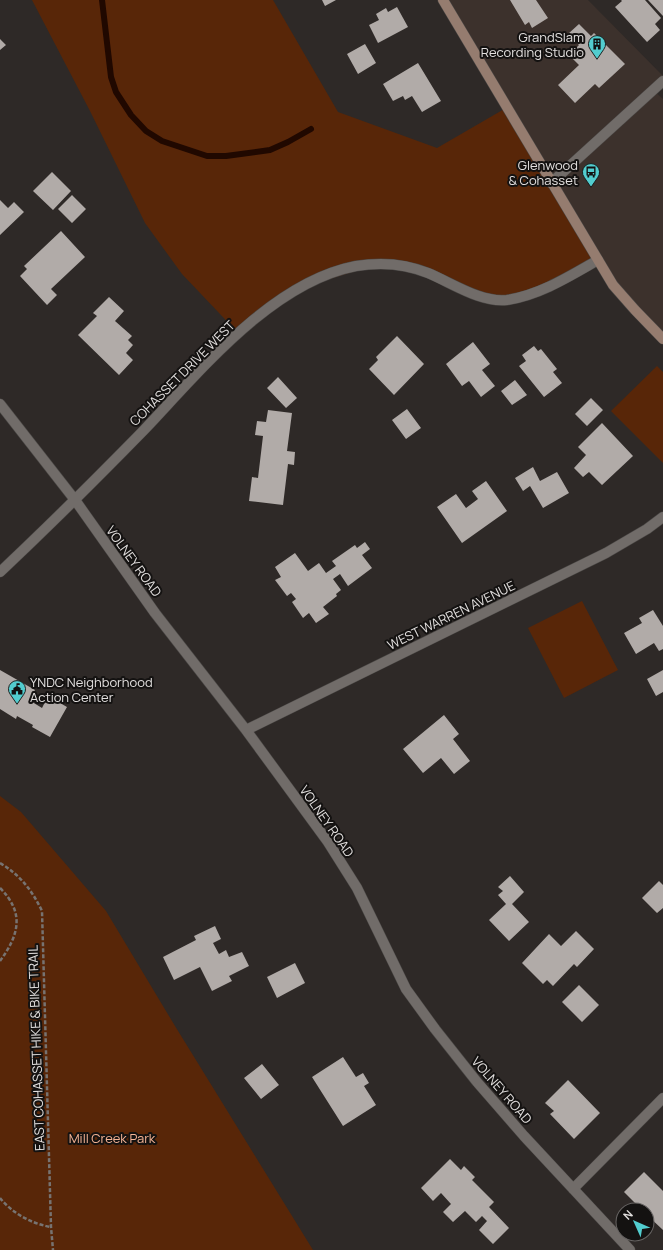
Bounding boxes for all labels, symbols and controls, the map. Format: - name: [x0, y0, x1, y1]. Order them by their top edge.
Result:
- place label: GrandSlam Recording Studio: [481, 28, 584, 61]
- building icon: GrandSlam Recording Studio: [587, 34, 607, 59]
- place label: Glenwood & Cohasset: [509, 156, 578, 189]
- bus stop icon: Glenwood & Cohasset: [581, 162, 601, 187]
- street label: COHASSET DRIVE WEST: [125, 316, 239, 430]
- street label: VOLNEY ROAD: [102, 522, 166, 600]
- street label: WEST WARREN AVENUE: [384, 576, 518, 654]
- place label: YNDC Neighborhood Action Center: [30, 673, 153, 706]
- public building icon: YNDC Neighborhood Action Center: [7, 679, 27, 704]
- street label: VOLNEY ROAD: [296, 782, 358, 861]
- street label: EAST COHASSET HIKE & BIKE TRAIL: [23, 944, 49, 1151]
- street label: VOLNEY ROAD: [468, 1053, 536, 1128]
- park label: Mill Creek Park: [69, 1129, 156, 1147]
- north arrow: [615, 1202, 655, 1242]
- text: N: [619, 1206, 636, 1223]

